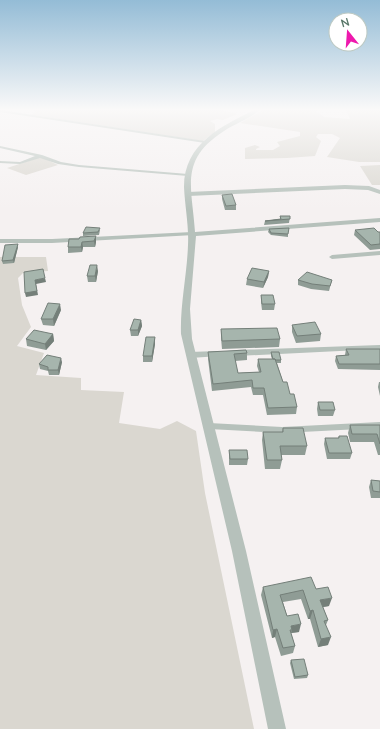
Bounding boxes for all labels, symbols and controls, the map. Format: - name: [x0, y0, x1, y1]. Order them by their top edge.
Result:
- north arrow: [328, 12, 368, 52]
- text: N: [339, 15, 351, 30]

